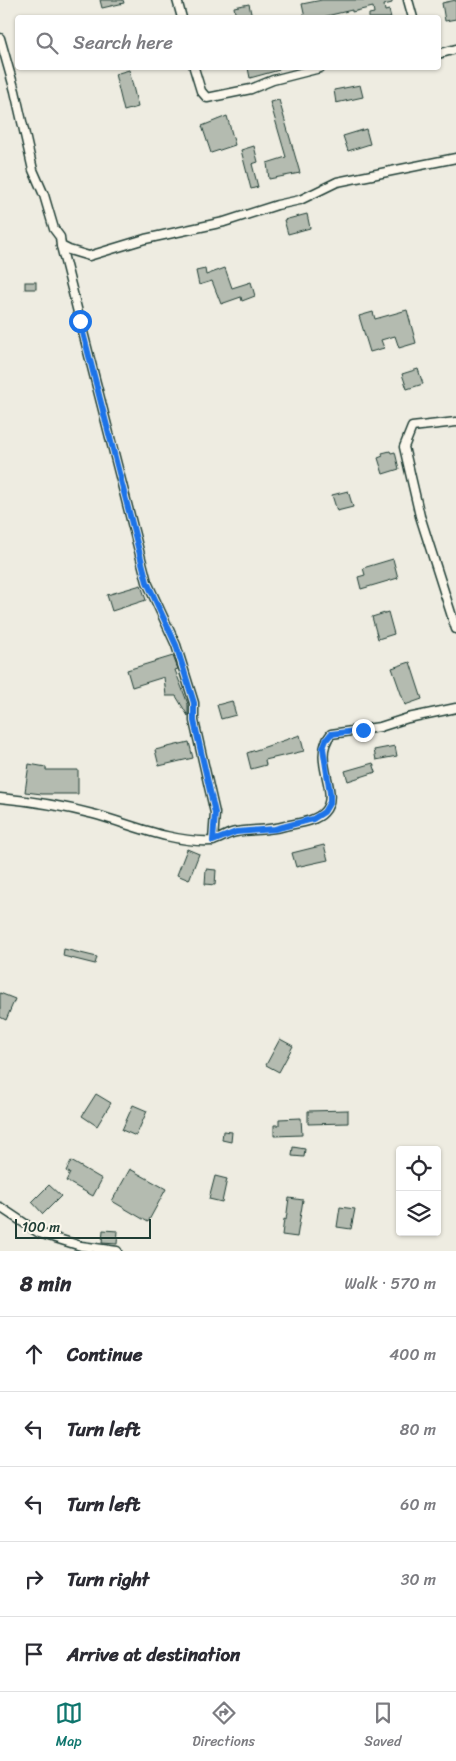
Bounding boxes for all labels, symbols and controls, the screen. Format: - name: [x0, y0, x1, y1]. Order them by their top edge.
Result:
- search box: [15, 15, 441, 70]
- text: Search here: [73, 26, 173, 59]
- icon: search: [33, 29, 61, 57]
- route start: [69, 310, 92, 333]
- route end: [352, 719, 375, 742]
- map controls: [396, 1146, 441, 1236]
- button: locate: [396, 1146, 441, 1191]
- button: layers: [396, 1191, 441, 1236]
- text: 100 m: [22, 1215, 60, 1240]
- scale bar: [15, 1216, 151, 1239]
- text: 8 min: [20, 1265, 71, 1303]
- text: Walk · 570 m: [344, 1269, 436, 1298]
- text: Continue: [67, 1338, 143, 1371]
- icon: ahead: [20, 1340, 48, 1368]
- text: 400 m: [389, 1340, 436, 1369]
- text: Turn left: [67, 1413, 140, 1446]
- icon: left: [20, 1415, 48, 1443]
- text: 80 m: [400, 1415, 436, 1444]
- text: Turn left: [67, 1488, 140, 1521]
- icon: left: [20, 1490, 48, 1518]
- text: 60 m: [400, 1490, 436, 1519]
- text: Turn right: [67, 1563, 149, 1596]
- icon: right: [20, 1565, 48, 1593]
- text: 30 m: [401, 1565, 436, 1594]
- text: Arrive at destination: [67, 1638, 240, 1671]
- icon: arrive: [20, 1640, 48, 1668]
- tab: Map: [55, 1699, 83, 1754]
- tab: Directions: [192, 1699, 255, 1754]
- tab: Saved: [364, 1699, 401, 1754]

